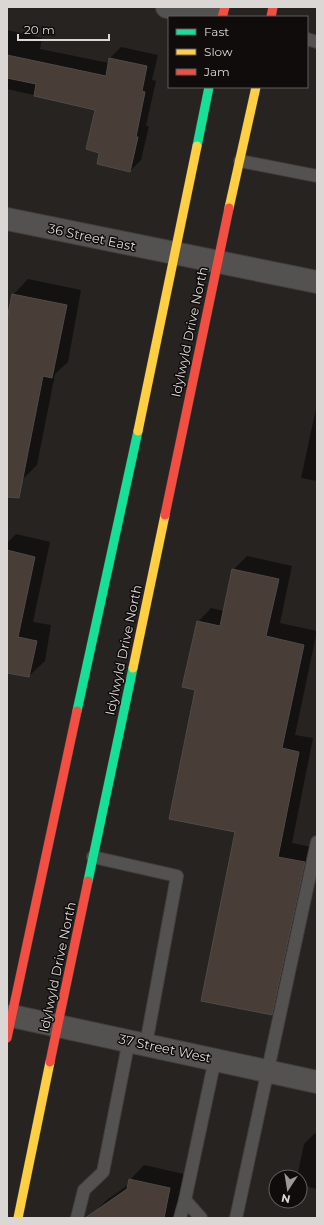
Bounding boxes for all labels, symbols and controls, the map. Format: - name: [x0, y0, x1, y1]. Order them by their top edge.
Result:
- scale bar: [18, 16, 109, 42]
- legend: [168, 16, 308, 88]
- text: 20 m: [24, 22, 55, 37]
- text: Fast: [204, 24, 229, 39]
- text: Slow: [204, 44, 233, 59]
- text: Jam: [203, 64, 230, 79]
- street label: 36 Street East: [47, 220, 137, 254]
- street label: Idylwyld Drive North: [167, 265, 211, 399]
- street label: Idylwyld Drive North: [101, 583, 145, 717]
- street label: Idylwyld Drive North: [35, 900, 79, 1034]
- street label: 37 Street West: [117, 1030, 213, 1066]
- north arrow: [268, 1169, 308, 1209]
- text: N: [280, 1191, 292, 1207]

